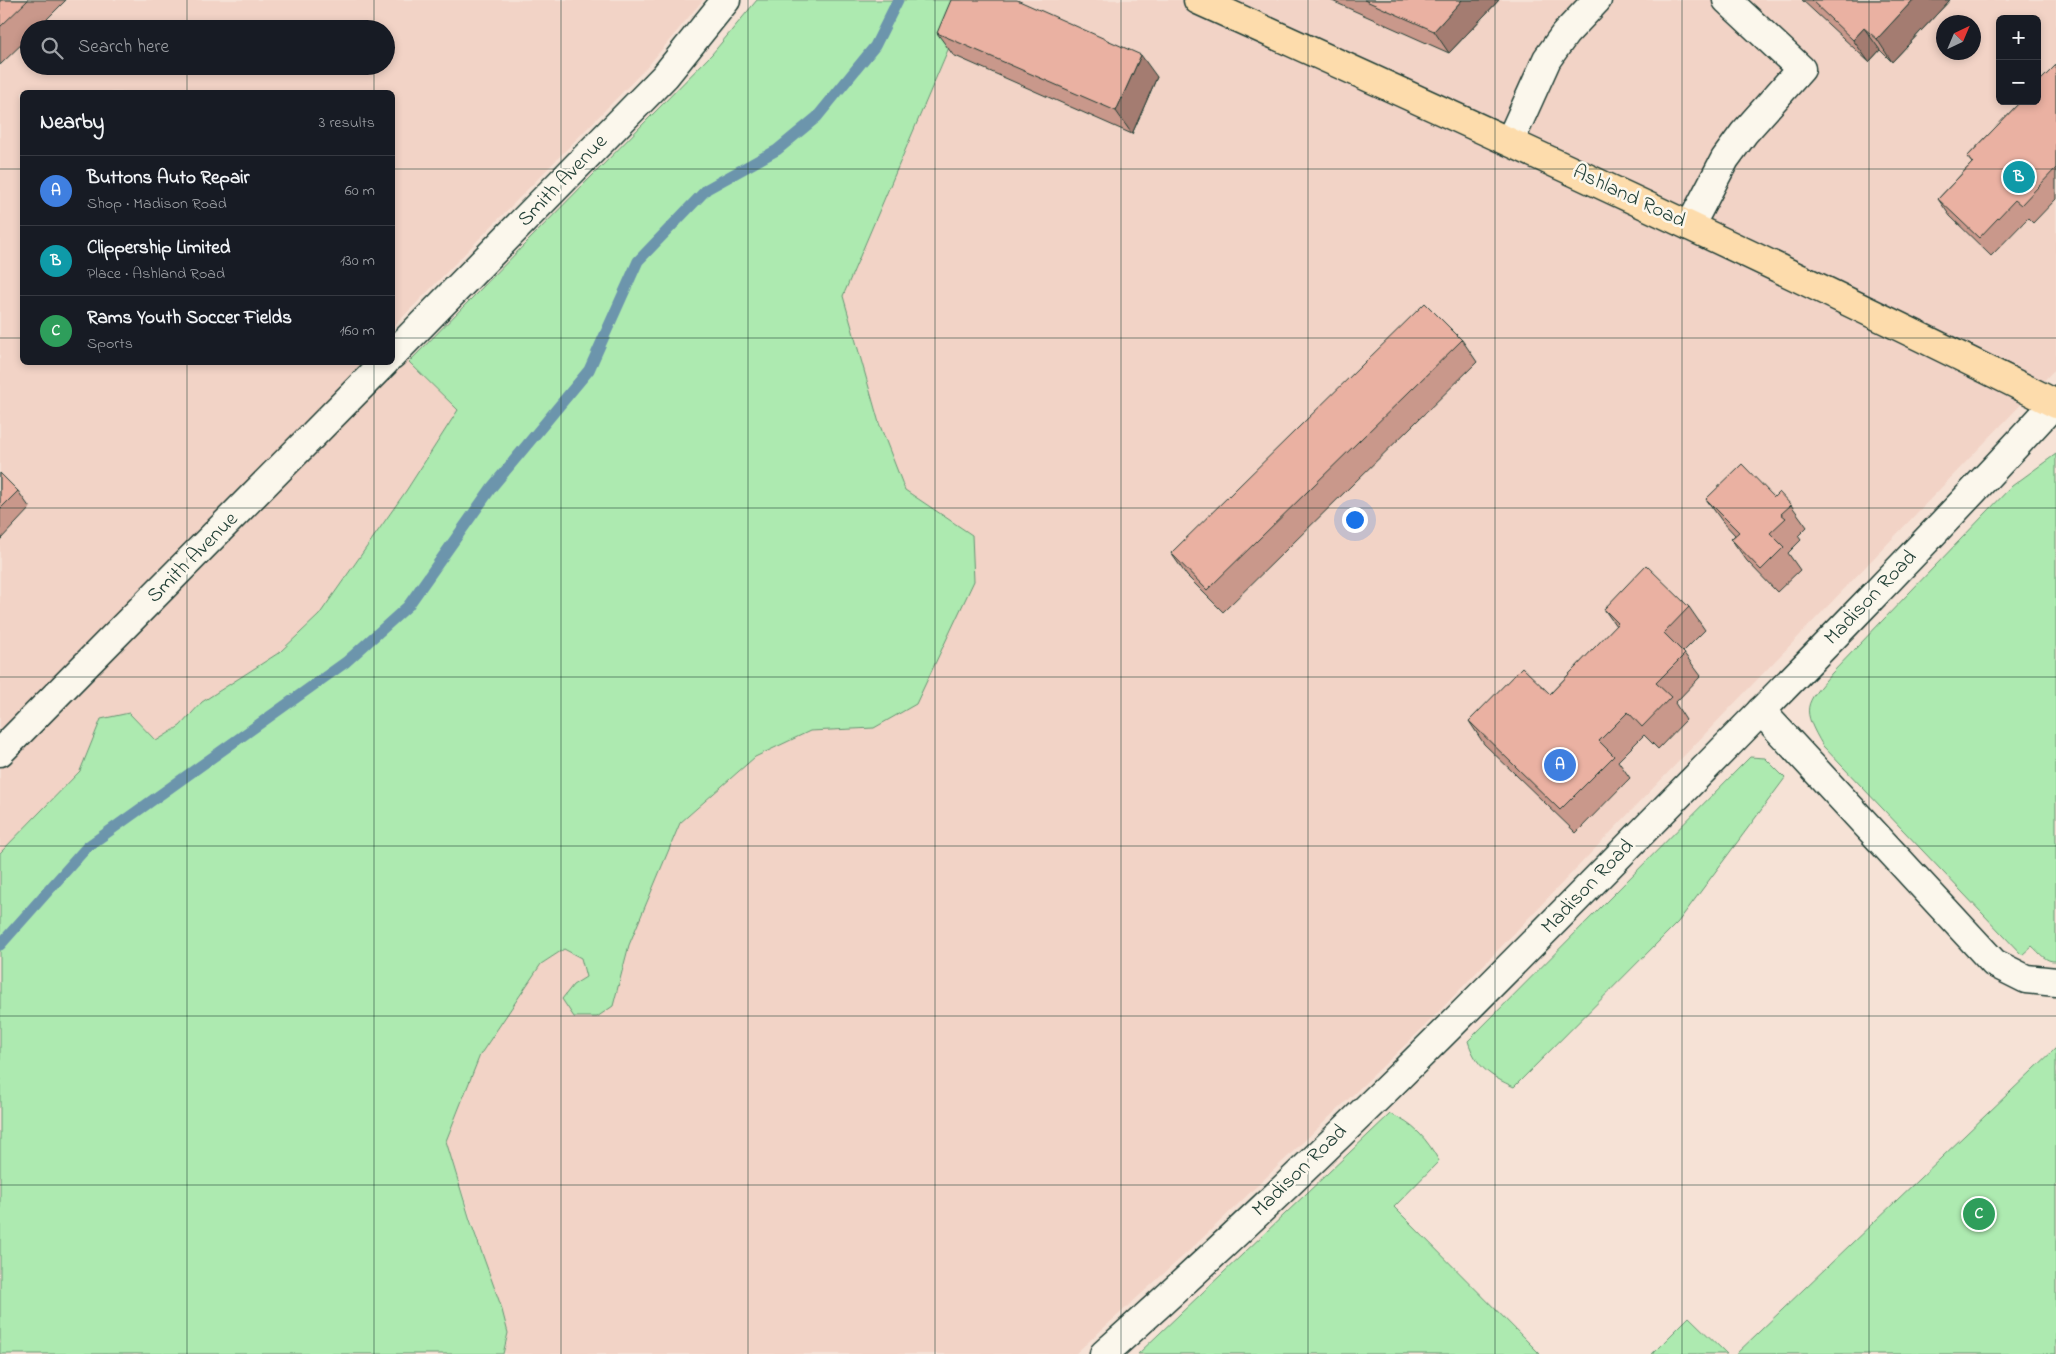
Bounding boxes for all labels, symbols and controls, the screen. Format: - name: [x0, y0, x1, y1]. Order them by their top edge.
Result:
- north arrow: [1936, 15, 1981, 60]
- map controls: [1996, 15, 2041, 105]
- button: +: [1996, 15, 2041, 60]
- search box: [20, 20, 395, 75]
- icon: search: [38, 34, 66, 62]
- text: Search here: [78, 34, 169, 61]
- button: −: [1996, 60, 2041, 105]
- text: Nearby: [40, 108, 104, 138]
- text: 3 results: [319, 111, 375, 135]
- street label: Smith Avenue: [511, 127, 615, 234]
- street label: Ashland Road: [1568, 158, 1691, 236]
- pin: B: [2003, 158, 2035, 196]
- text: Buttons Auto Repair: [87, 165, 250, 192]
- text: A: [51, 179, 61, 203]
- text: 60 m: [345, 179, 375, 203]
- text: Shop · Madison Road: [87, 192, 227, 216]
- text: Clippership Limited: [87, 235, 231, 262]
- text: B: [51, 249, 61, 273]
- text: 130 m: [340, 249, 375, 273]
- text: Place · Ashland Road: [87, 262, 225, 286]
- text: Rams Youth Soccer Fields: [87, 305, 292, 332]
- text: C: [52, 319, 60, 343]
- text: 160 m: [340, 319, 375, 343]
- text: Sports: [87, 332, 133, 356]
- street label: Smith Avenue: [140, 505, 246, 611]
- your location: [1342, 507, 1368, 533]
- street label: Madison Road: [1818, 543, 1924, 653]
- pin: A: [1544, 746, 1576, 784]
- street label: Madison Road: [1535, 832, 1641, 942]
- street label: Madison Road: [1245, 1118, 1355, 1224]
- pin: C: [1963, 1195, 1995, 1233]

